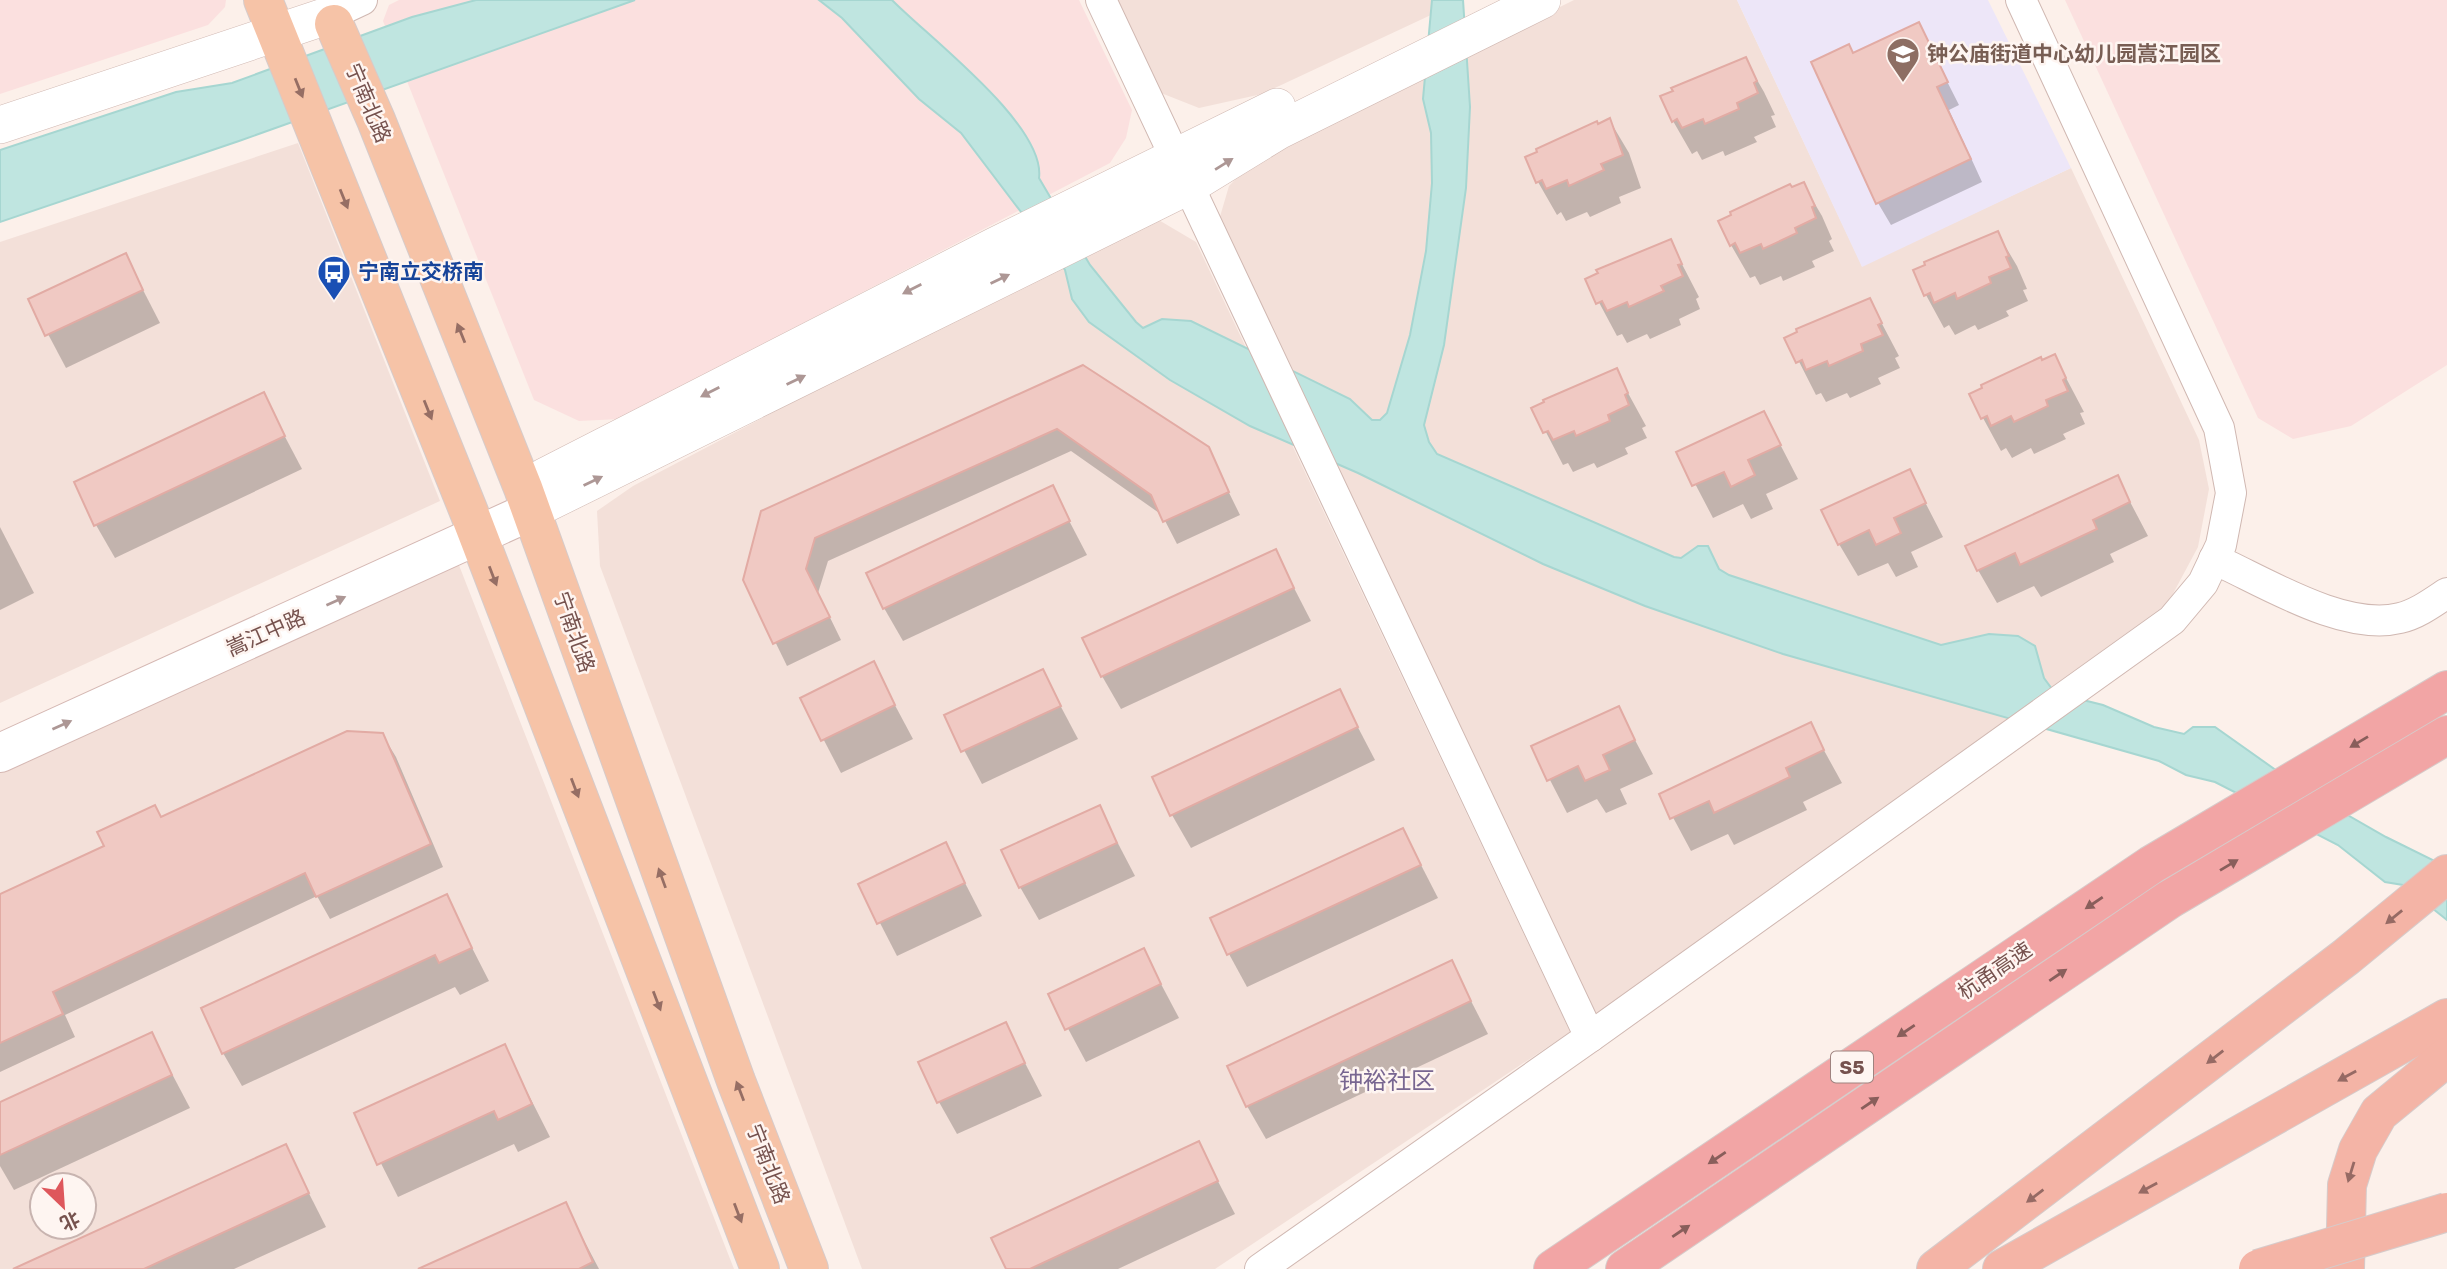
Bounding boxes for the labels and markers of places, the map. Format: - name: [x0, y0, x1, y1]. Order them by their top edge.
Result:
- school or university icon: 钟公庙街道中心幼儿园嵩江园区: [1884, 35, 1922, 84]
- place label: 钟公庙街道中心幼儿园嵩江园区: [1927, 41, 2221, 66]
- bus stop icon: 宁南立交桥南: [315, 253, 353, 302]
- place label: 宁南立交桥南: [358, 259, 484, 284]

